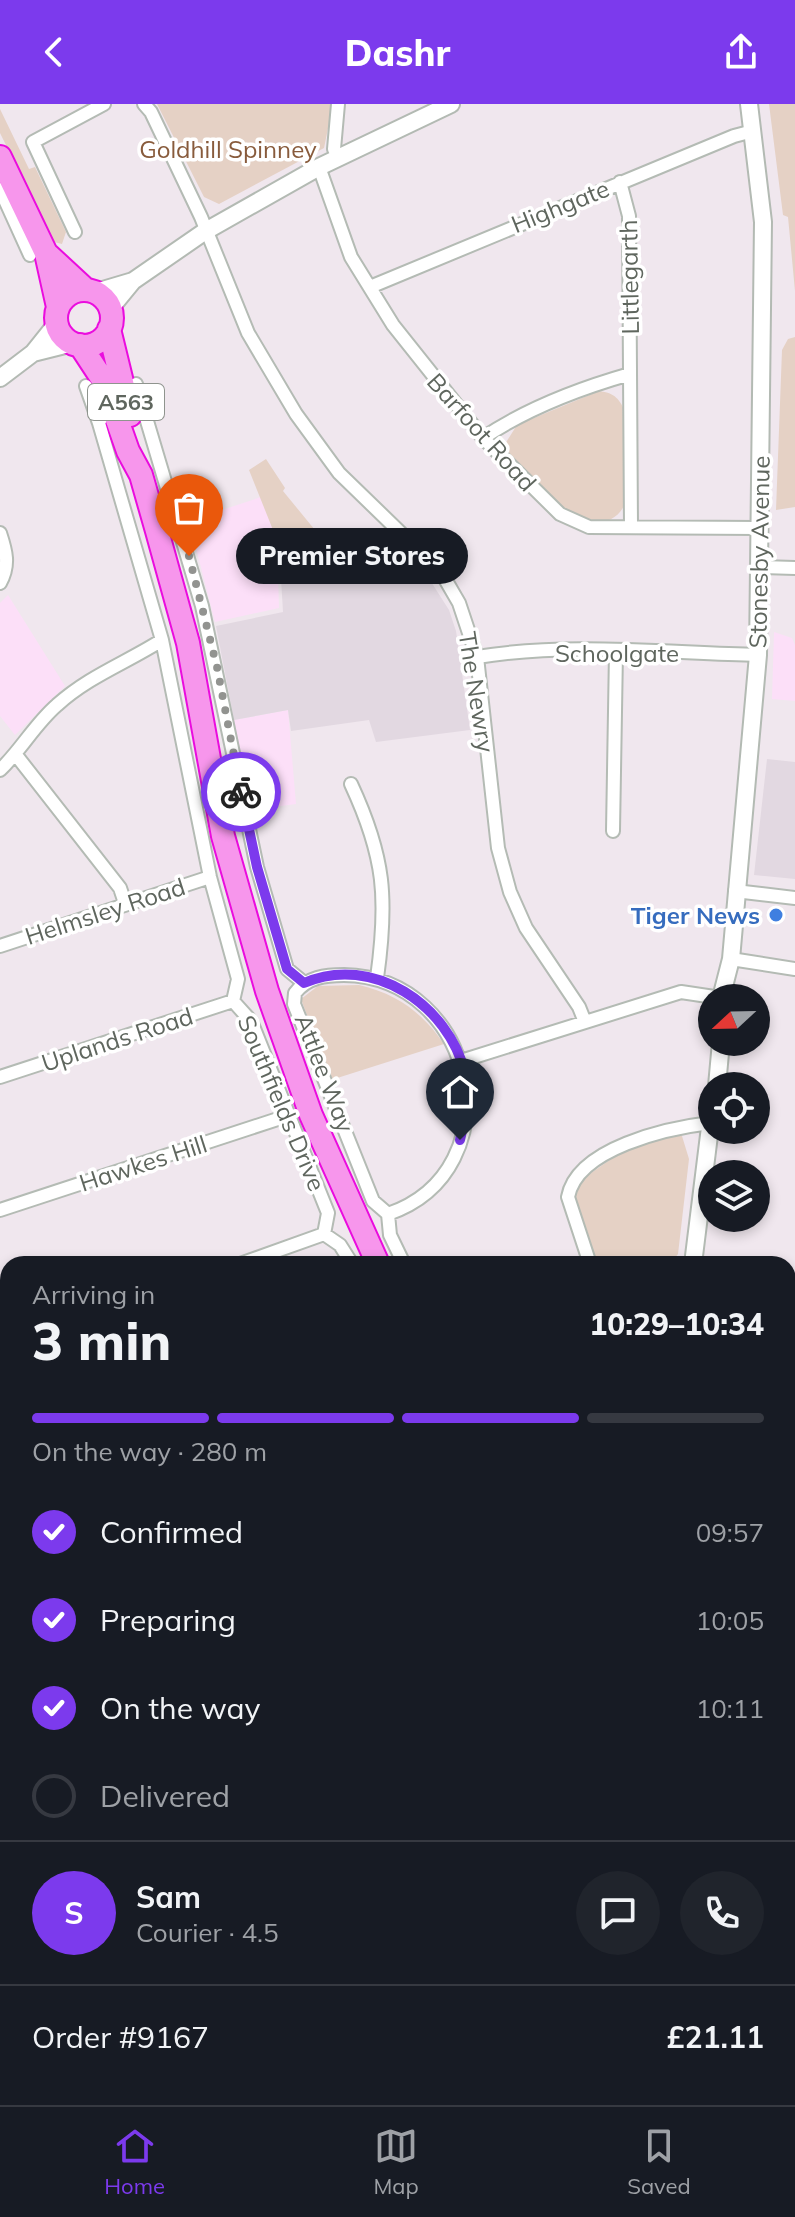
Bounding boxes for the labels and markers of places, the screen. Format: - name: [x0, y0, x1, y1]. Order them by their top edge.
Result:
- pin: [155, 474, 223, 556]
- callout: Premier Stores: [237, 528, 469, 584]
- place label: Tiger News: [631, 900, 760, 930]
- marker: Tiger News: [767, 906, 785, 924]
- pin: [426, 1058, 494, 1140]

